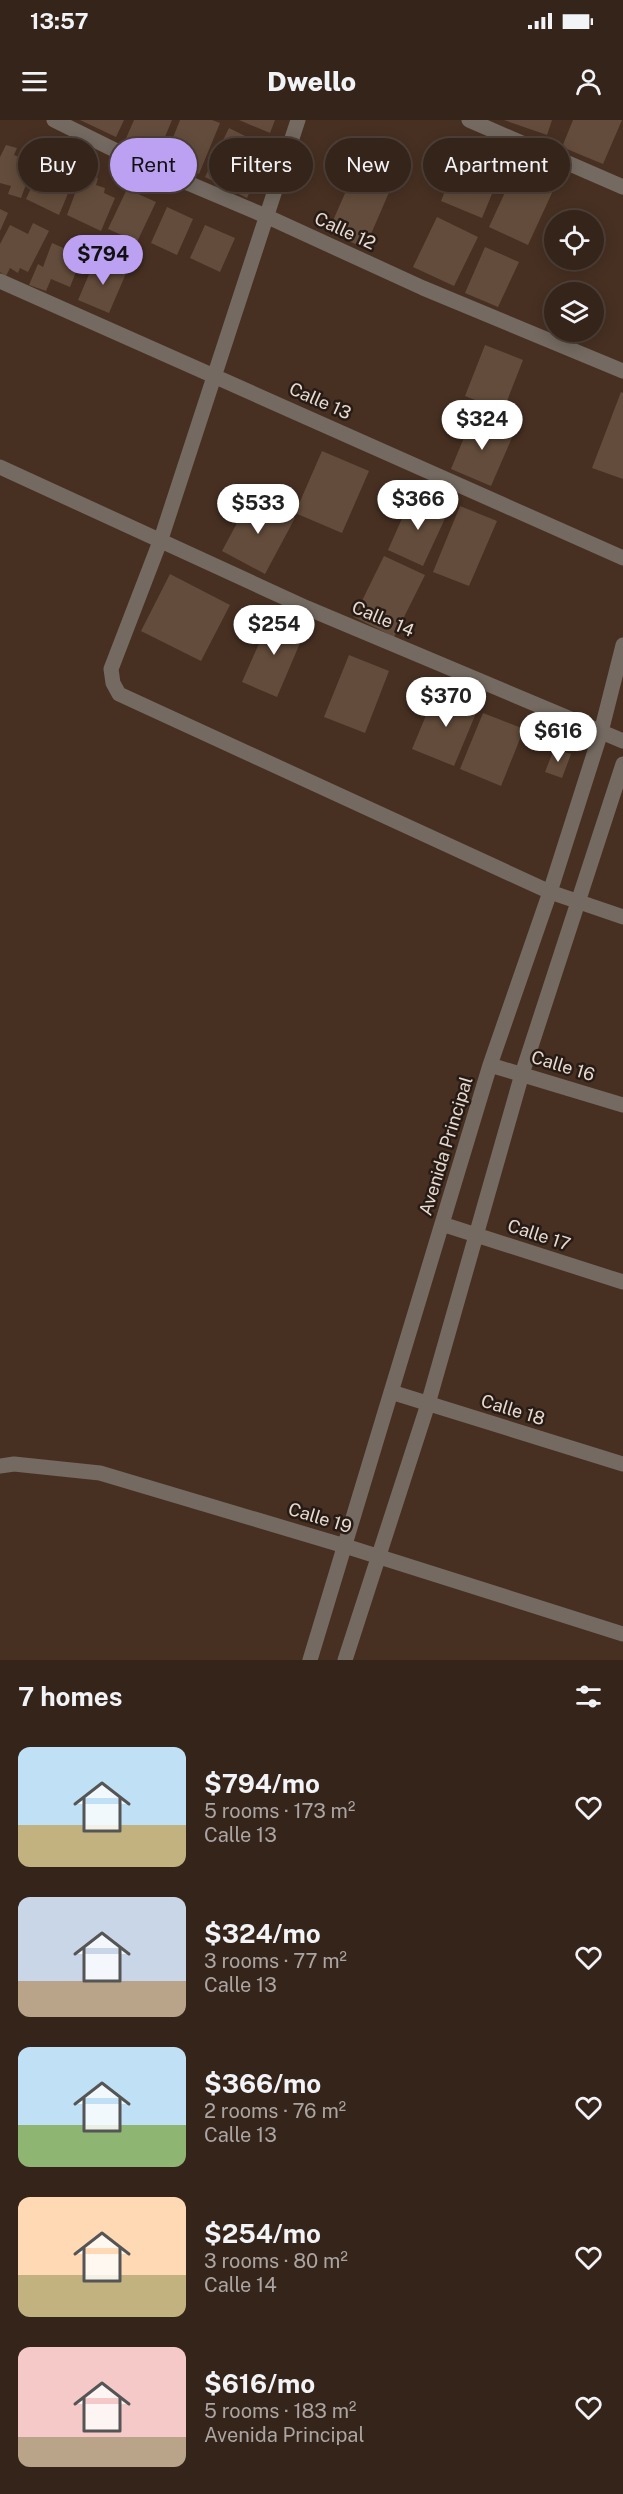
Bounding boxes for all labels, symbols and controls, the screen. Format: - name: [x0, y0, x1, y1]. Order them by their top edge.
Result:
- text: 13:57: [30, 8, 89, 34]
- icon: menu: [18, 65, 51, 98]
- text: Dwello: [267, 65, 356, 97]
- icon: person: [572, 65, 605, 98]
- chip: Buy: [18, 138, 98, 192]
- chip: Rent: [110, 138, 197, 192]
- chip: Filters: [209, 138, 313, 192]
- chip: New: [325, 138, 411, 192]
- chip: Apartment: [423, 138, 570, 192]
- street label: Calle 12: [311, 207, 379, 254]
- map controls: [544, 210, 604, 342]
- button: locate: [544, 210, 604, 270]
- pin: $794: [67, 235, 139, 286]
- text: $794: [77, 242, 129, 266]
- button: layers: [544, 282, 604, 342]
- street label: Calle 13: [286, 378, 354, 423]
- pin: $324: [446, 400, 518, 451]
- text: $324: [456, 407, 508, 431]
- pin: $366: [382, 480, 454, 531]
- pin: $533: [222, 484, 294, 535]
- text: $366: [391, 487, 445, 511]
- text: $533: [231, 491, 285, 515]
- street label: Calle 14: [349, 596, 417, 641]
- pin: $254: [238, 605, 310, 656]
- text: $254: [248, 612, 300, 636]
- pin: $370: [410, 677, 482, 728]
- text: $370: [420, 684, 472, 708]
- pin: $616: [522, 712, 594, 763]
- text: $616: [534, 719, 582, 743]
- street label: Calle 16: [529, 1046, 597, 1085]
- street label: Avenida Principal: [414, 1074, 477, 1218]
- street label: Calle 17: [505, 1214, 573, 1255]
- street label: Calle 18: [479, 1390, 548, 1429]
- street label: Calle 19: [286, 1498, 355, 1537]
- icon: filters: [572, 1680, 605, 1713]
- text: 7 homes: [18, 1681, 122, 1712]
- text: $794/mo: [204, 1768, 320, 1799]
- icon: home: [66, 1771, 138, 1843]
- icon: heart: [572, 1791, 605, 1824]
- text: 5 rooms · 173 m²: [204, 1799, 355, 1823]
- text: Calle 13: [204, 1823, 277, 1847]
- text: $324/mo: [204, 1918, 321, 1949]
- icon: home: [66, 1921, 138, 1993]
- icon: heart: [572, 1941, 605, 1974]
- text: 3 rooms · 77 m²: [204, 1949, 347, 1973]
- text: Calle 13: [204, 1973, 277, 1997]
- text: $366/mo: [204, 2068, 321, 2099]
- icon: home: [66, 2071, 138, 2143]
- icon: heart: [572, 2091, 605, 2124]
- text: 2 rooms · 76 m²: [204, 2099, 346, 2123]
- text: Calle 13: [204, 2123, 277, 2147]
- text: $254/mo: [204, 2218, 321, 2249]
- icon: home: [66, 2221, 138, 2293]
- icon: heart: [572, 2241, 605, 2274]
- text: 3 rooms · 80 m²: [204, 2249, 348, 2273]
- text: Calle 14: [204, 2273, 277, 2297]
- text: $616/mo: [204, 2368, 315, 2399]
- icon: home: [66, 2371, 138, 2443]
- icon: heart: [572, 2391, 605, 2424]
- text: 5 rooms · 183 m²: [204, 2399, 356, 2423]
- text: Avenida Principal: [204, 2423, 364, 2447]

